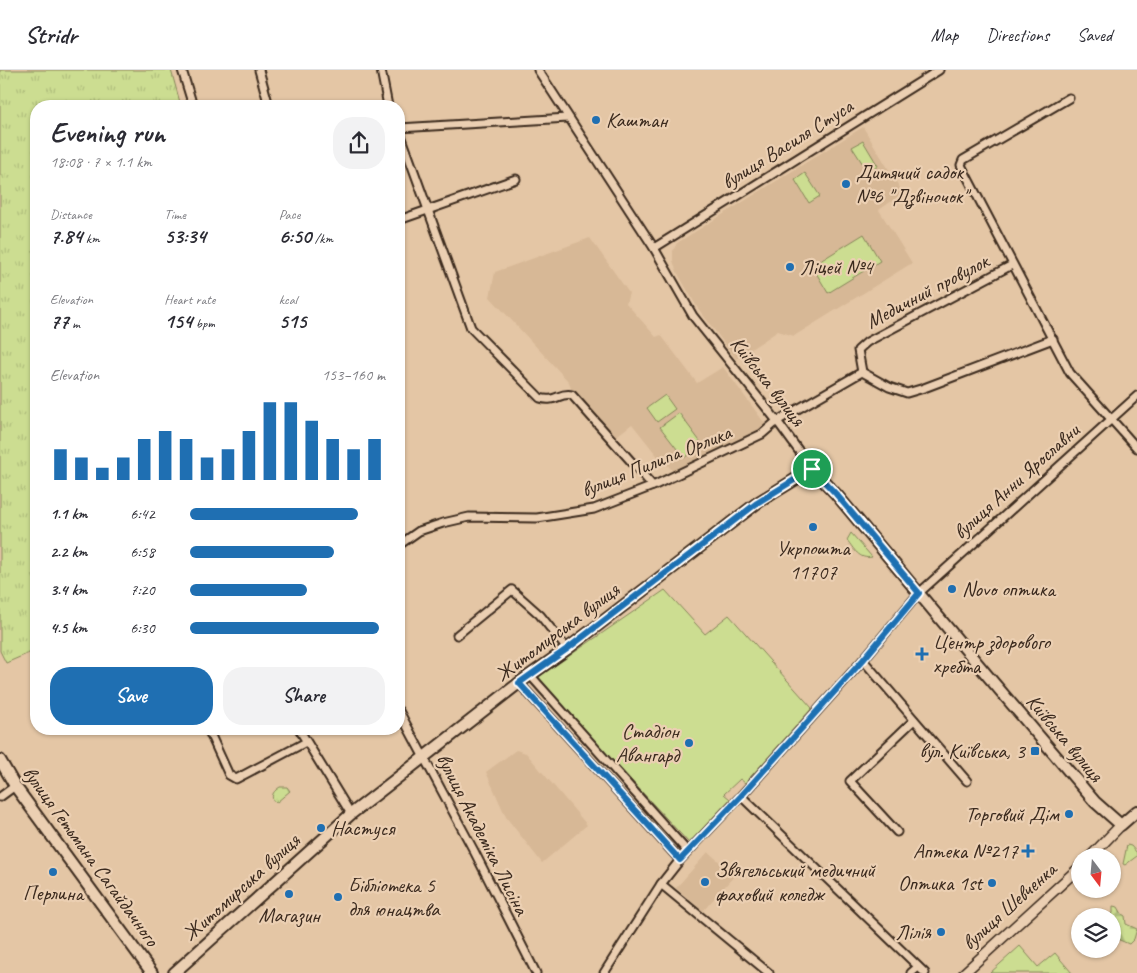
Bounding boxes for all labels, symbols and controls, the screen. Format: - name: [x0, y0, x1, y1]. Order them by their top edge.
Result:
- text: Stridr: [25, 20, 77, 50]
- text: Map: [931, 24, 958, 46]
- text: Directions: [986, 24, 1049, 46]
- text: Saved: [1077, 24, 1112, 46]
- street label: вулиця Василя Стуса: [716, 92, 859, 195]
- place label: Каштан: [606, 107, 668, 133]
- marker: Каштан: [590, 114, 602, 126]
- text: Evening run: [50, 115, 165, 150]
- button: share: [333, 117, 385, 169]
- text: 18:08 · 7 × 1.1 km: [50, 152, 152, 172]
- place label: Дитячий садок №6 "Дзвіночок": [856, 159, 972, 210]
- marker: Дитячий садок №6 "Дзвіночок": [840, 178, 852, 190]
- text: Distance: [50, 206, 92, 223]
- text: Time: [164, 206, 186, 223]
- text: Pace: [279, 206, 300, 223]
- text: 7.84: [50, 223, 82, 249]
- text: 53:34: [164, 223, 206, 249]
- text: 6:50: [279, 223, 311, 249]
- text: km: [82, 230, 100, 247]
- text: /km: [311, 230, 333, 247]
- street label: Медичний провулок: [861, 247, 995, 334]
- place label: Ліцей №4: [800, 254, 875, 280]
- marker: Ліцей №4: [784, 261, 796, 273]
- text: Elevation: [50, 291, 93, 308]
- text: Heart rate: [164, 291, 215, 308]
- text: kcal: [279, 291, 297, 308]
- text: 77: [50, 308, 69, 334]
- text: 154: [164, 308, 192, 334]
- text: 515: [279, 308, 306, 334]
- text: m: [69, 315, 80, 332]
- text: bpm: [192, 315, 215, 332]
- street label: Київська вулиця: [725, 331, 812, 432]
- text: Elevation: [50, 365, 99, 385]
- text: 153–160 m: [322, 365, 385, 385]
- street label: вулиця Анни Ярославни: [947, 417, 1086, 545]
- street label: вулиця Пилипа Орлика: [577, 418, 736, 503]
- pin: [791, 448, 833, 490]
- icon: arrive: [798, 455, 826, 483]
- text: 1.1 km: [50, 504, 87, 524]
- text: 6:42: [130, 504, 155, 524]
- marker: Укрпошта 11707: [807, 521, 819, 533]
- place label: Укрпошта 11707: [776, 535, 851, 585]
- text: 2.2 km: [50, 542, 87, 562]
- text: 6:58: [130, 542, 155, 562]
- street label: Житомирська вулиця: [490, 576, 625, 687]
- place label: Novo оптика: [962, 576, 1057, 602]
- text: 3.4 km: [50, 580, 87, 600]
- text: 7:20: [130, 580, 155, 600]
- marker: Novo оптика: [946, 583, 958, 595]
- text: 4.5 km: [50, 618, 87, 638]
- text: 6:30: [130, 618, 155, 638]
- place label: Центр здорового хребта: [933, 629, 1052, 679]
- marker: Центр здорового хребта: [915, 647, 929, 661]
- button: Save: [50, 667, 213, 725]
- button: Share: [223, 667, 385, 725]
- street label: Київська вулиця: [1021, 689, 1110, 788]
- place label: Стадіон Авангард: [616, 718, 681, 768]
- marker: Стадіон Авангард: [683, 737, 695, 749]
- place label: вул. Київська, 3: [920, 738, 1027, 764]
- marker: вул. Київська, 3: [1029, 745, 1041, 757]
- street label: вулиця Академіка Лисіна: [431, 749, 536, 921]
- street label: вулиця Гетьмана Сагайдачного: [17, 761, 166, 953]
- place label: Торговий Дім: [965, 801, 1060, 827]
- marker: Торговий Дім: [1063, 808, 1075, 820]
- place label: Настуся: [331, 815, 396, 841]
- marker: Настуся: [315, 822, 327, 834]
- street label: Житомирська вулиця: [177, 827, 306, 947]
- place label: Аптека №217: [913, 838, 1020, 864]
- marker: Аптека №217: [1022, 845, 1034, 857]
- north arrow: [1071, 848, 1121, 898]
- map controls: [1071, 848, 1121, 958]
- street label: вулиця Шевченка: [956, 855, 1064, 955]
- place label: Звягельський медичний фаховий коледж: [715, 857, 876, 907]
- marker: Перлина: [47, 866, 59, 878]
- place label: Оптика 1st: [898, 870, 984, 896]
- place label: Бібліотека 5 для юнацтва: [348, 872, 441, 922]
- marker: Звягельський медичний фаховий коледж: [699, 876, 711, 888]
- marker: Оптика 1st: [986, 877, 998, 889]
- place label: Перлина: [23, 880, 85, 906]
- marker: Магазин: [283, 888, 295, 900]
- marker: Бібліотека 5 для юнацтва: [332, 891, 344, 903]
- place label: Магазин: [258, 902, 321, 928]
- button: layers: [1071, 908, 1121, 958]
- place label: Лілія: [895, 919, 932, 945]
- marker: Лілія: [935, 926, 947, 938]

